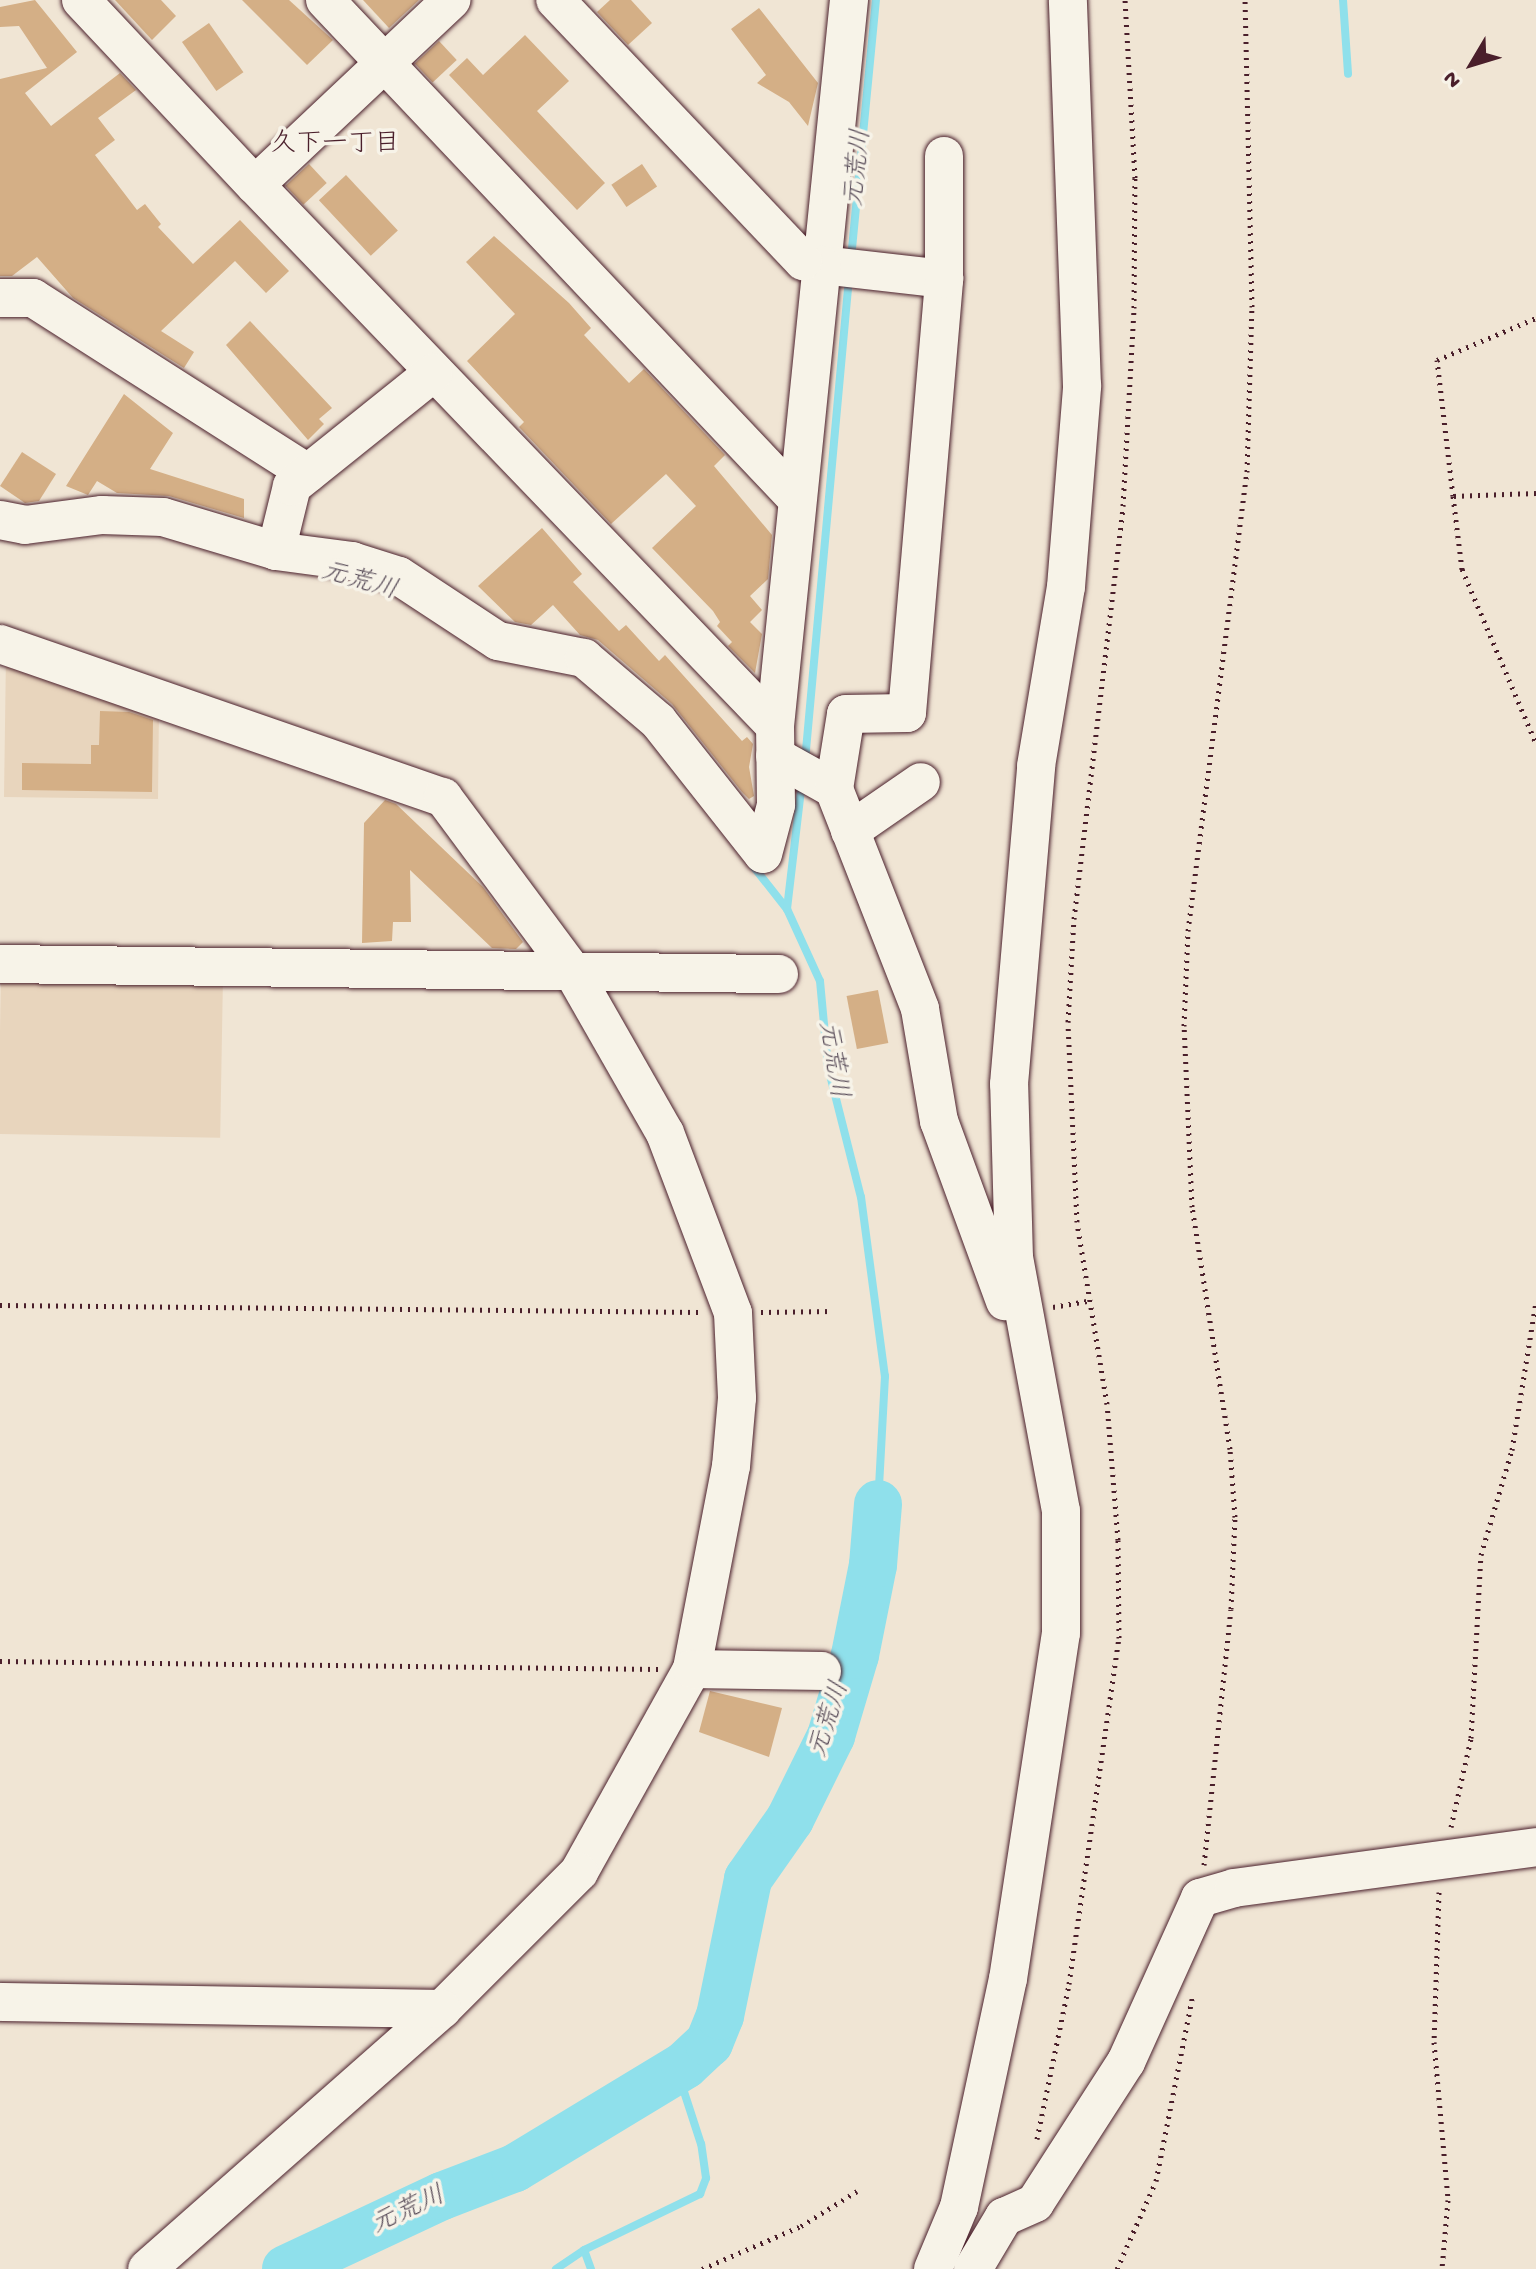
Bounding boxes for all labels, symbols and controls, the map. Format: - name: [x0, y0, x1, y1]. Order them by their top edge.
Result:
- north arrow: [1432, 24, 1512, 104]
- text: N: [1438, 65, 1468, 92]
- water label: 元荒川: [840, 128, 880, 208]
- district label: 久下一丁目: [270, 130, 400, 162]
- water label: 元荒川: [317, 557, 401, 609]
- water label: 元荒川: [809, 1019, 853, 1101]
- water label: 元荒川: [804, 1678, 858, 1762]
- water label: 元荒川: [367, 2181, 451, 2243]

